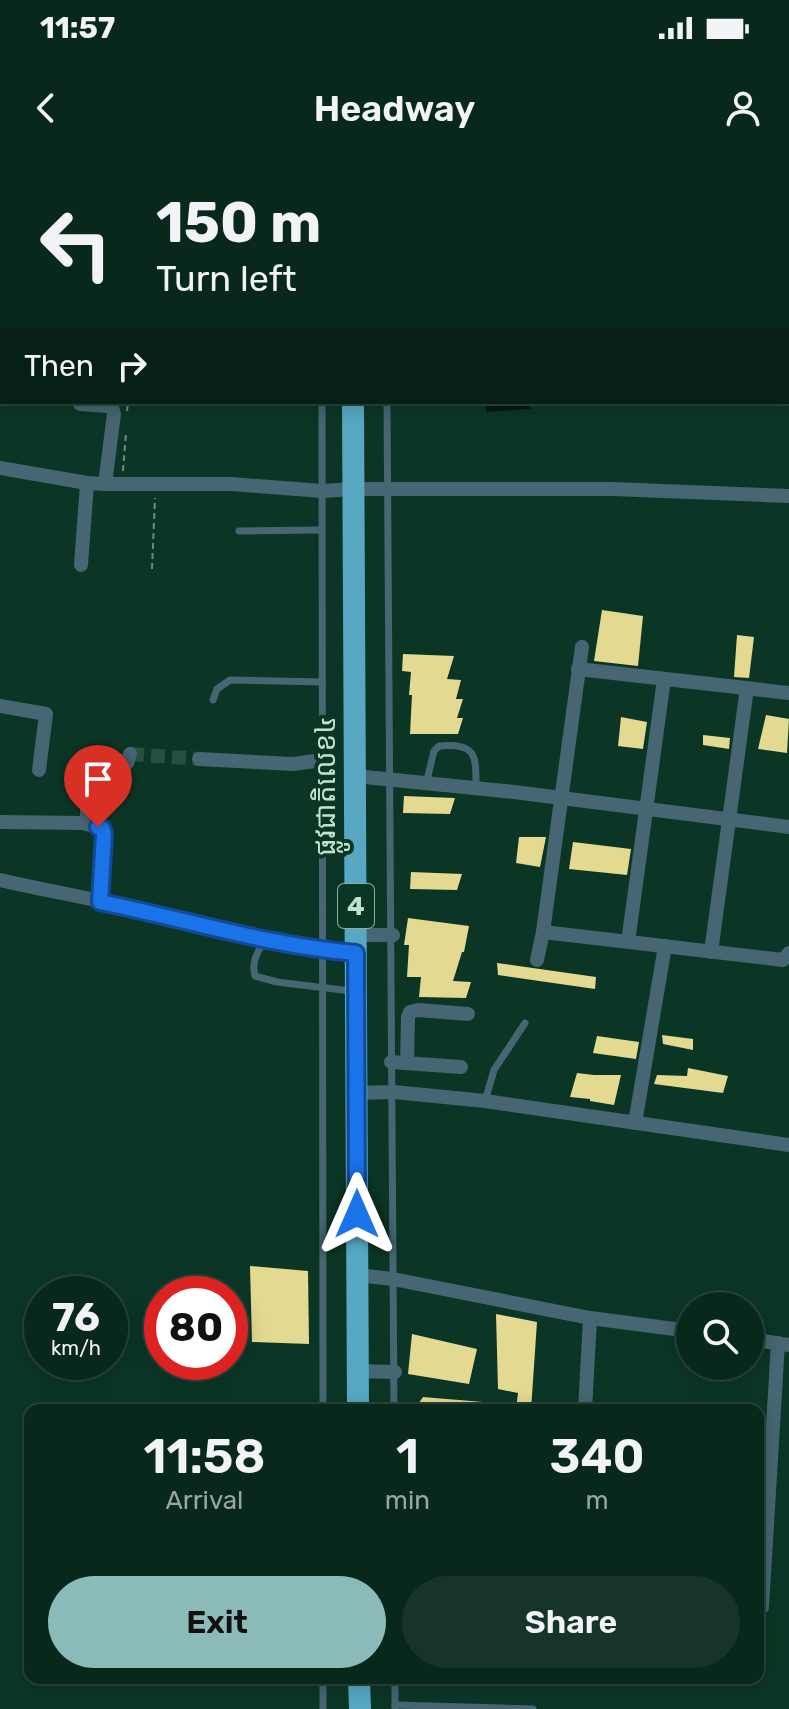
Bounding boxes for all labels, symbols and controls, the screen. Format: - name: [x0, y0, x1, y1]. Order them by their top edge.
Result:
- text: 11:57: [40, 10, 115, 46]
- icon: back: [24, 86, 68, 130]
- icon: person: [721, 86, 765, 130]
- text: Headway: [314, 87, 475, 130]
- text: 150 m: [156, 190, 321, 256]
- icon: left: [24, 192, 128, 296]
- text: Turn left: [156, 257, 297, 300]
- icon: right: [110, 344, 154, 388]
- text: Then: [24, 348, 94, 384]
- street label: ផ្លូវជាតិលេខ៤: [309, 716, 350, 856]
- pin: [64, 745, 132, 827]
- icon: arrive: [76, 757, 120, 801]
- road number: 4: [338, 884, 374, 928]
- position arrow: [315, 1172, 399, 1256]
- speed limit sign: 80: [144, 1276, 248, 1380]
- map controls: [676, 1292, 764, 1380]
- button: search: [676, 1292, 764, 1380]
- text: 76: [52, 1294, 100, 1341]
- text: km/h: [51, 1336, 101, 1360]
- text: 11:58: [143, 1428, 265, 1485]
- text: 1: [396, 1428, 419, 1485]
- text: 340: [550, 1428, 645, 1485]
- text: Arrival: [165, 1485, 243, 1516]
- text: min: [385, 1485, 430, 1516]
- text: m: [585, 1485, 609, 1516]
- button: Exit: [48, 1576, 386, 1668]
- button: Share: [402, 1576, 740, 1668]

